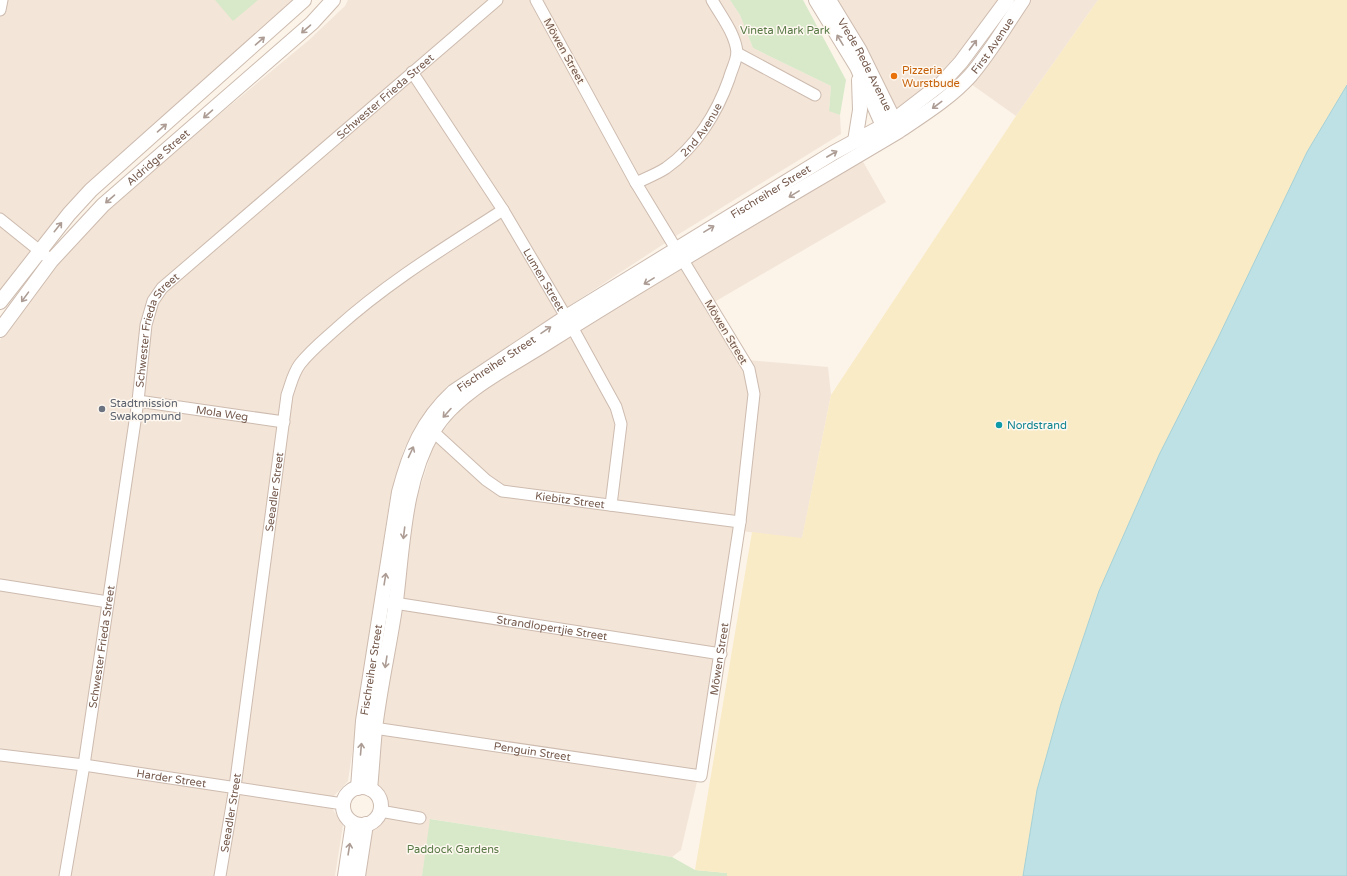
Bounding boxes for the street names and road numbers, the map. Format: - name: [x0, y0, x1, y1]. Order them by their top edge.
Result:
- street label: First Avenue: [968, 15, 1016, 76]
- street label: Möwen Street: [541, 16, 587, 86]
- street label: Vrede Rede Avenue: [835, 16, 895, 113]
- street label: Schwester Frieda Street: [334, 51, 436, 142]
- street label: 2nd Avenue: [678, 101, 724, 159]
- street label: Aldridge Street: [124, 126, 192, 188]
- street label: Fischreiher Street: [728, 162, 813, 221]
- street label: Lumen Street: [520, 246, 567, 313]
- street label: Schwester Frieda Street: [133, 270, 182, 388]
- street label: Möwen Street: [702, 297, 750, 367]
- street label: Fischreiher Street: [454, 333, 538, 394]
- street label: Mola Weg: [195, 403, 249, 423]
- street label: Seeadler Street: [262, 451, 286, 532]
- street label: Kiebitz Street: [534, 489, 606, 511]
- street label: Schwester Frieda Street: [86, 585, 117, 709]
- street label: Strandlopertjie Street: [496, 613, 608, 643]
- street label: Möwen Street: [707, 622, 731, 696]
- street label: Fischreiher Street: [358, 623, 385, 716]
- street label: Penguin Street: [493, 739, 572, 763]
- street label: Harder Street: [136, 767, 207, 790]
- street label: Seeadler Street: [218, 773, 243, 853]

